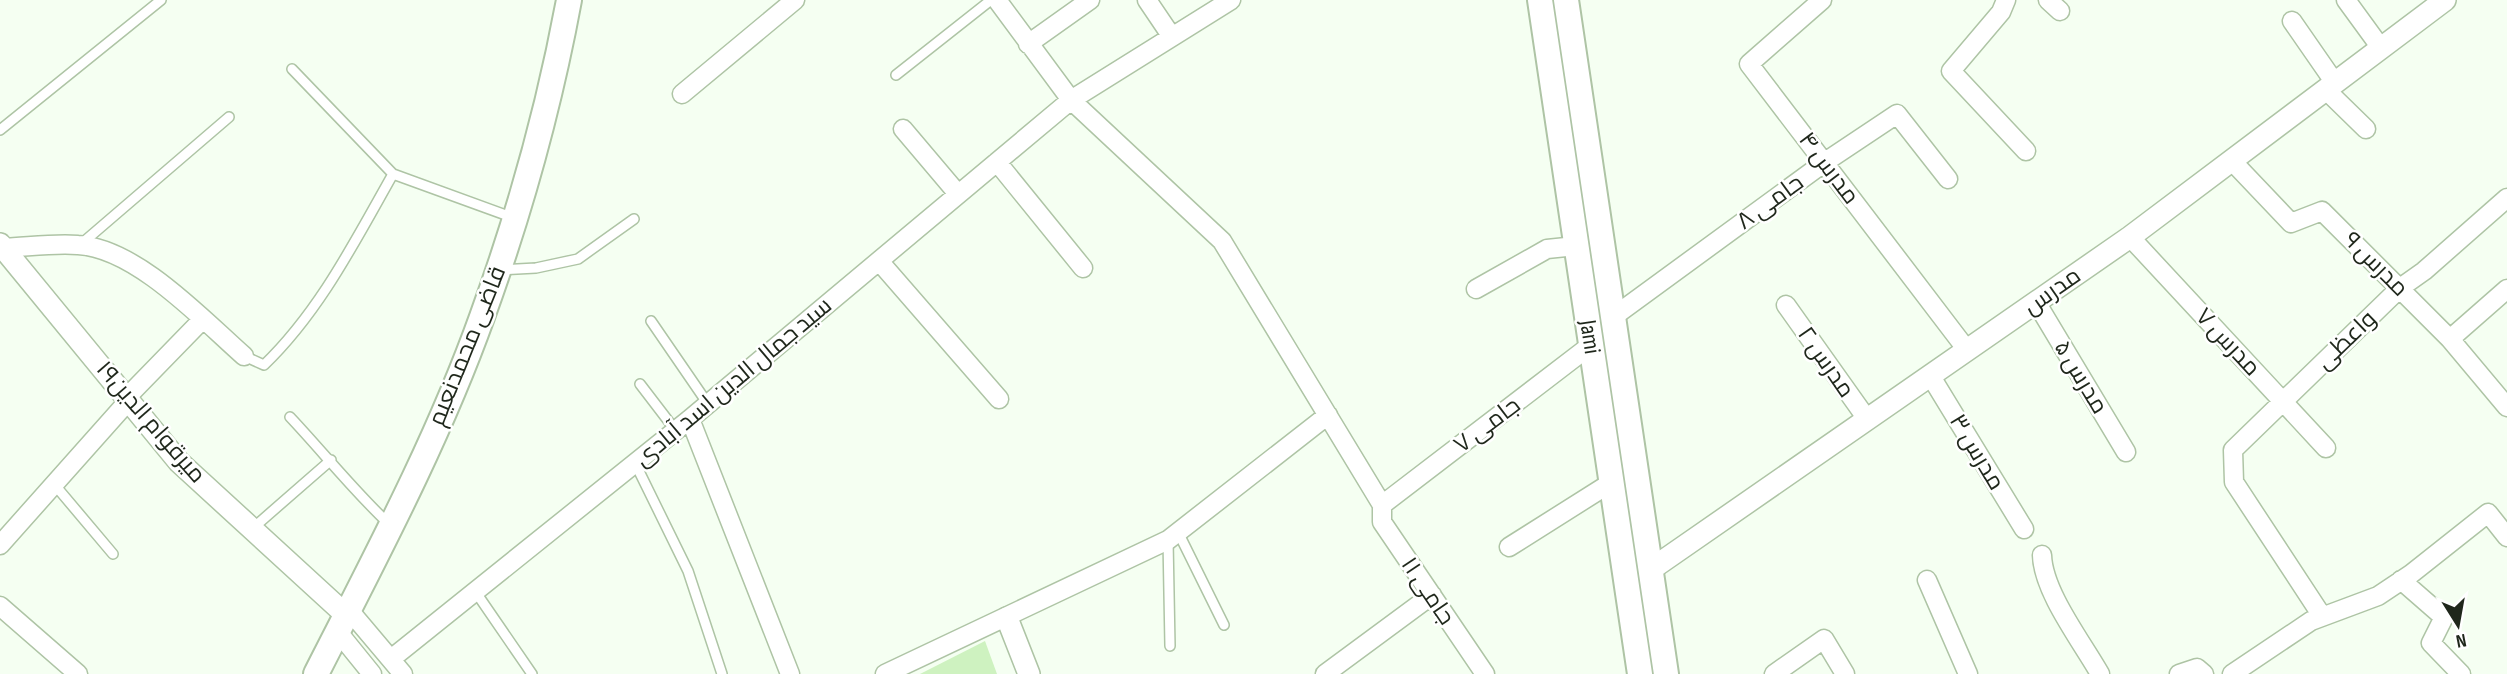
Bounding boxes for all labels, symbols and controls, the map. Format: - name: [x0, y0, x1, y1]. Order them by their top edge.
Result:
- street label: مدرس ۴: [1792, 126, 1866, 210]
- street label: جامی ۸: [1731, 168, 1809, 236]
- street label: مدرس ۹: [2337, 225, 2415, 303]
- street label: مدرس: [2018, 261, 2086, 321]
- street label: قاضی محمدنعیم: [422, 262, 513, 431]
- street label: سید جمال الدین اسد آبادی: [628, 291, 838, 473]
- street label: مدرس ۷: [2189, 302, 2267, 382]
- street label: واعظی: [2310, 304, 2382, 376]
- street label: Jami: [1573, 317, 1607, 356]
- street label: مدرس ۲: [1791, 321, 1861, 403]
- street label: مدرس ۵: [2048, 335, 2114, 419]
- street label: میرقوام الدین۱۹: [89, 355, 212, 490]
- street label: جامی ۷: [1448, 391, 1526, 459]
- street label: مدرس ۳: [1943, 409, 2011, 495]
- street label: جامی ۱۱: [1395, 552, 1461, 630]
- north arrow: [2423, 590, 2493, 660]
- text: N: [2454, 628, 2468, 652]

